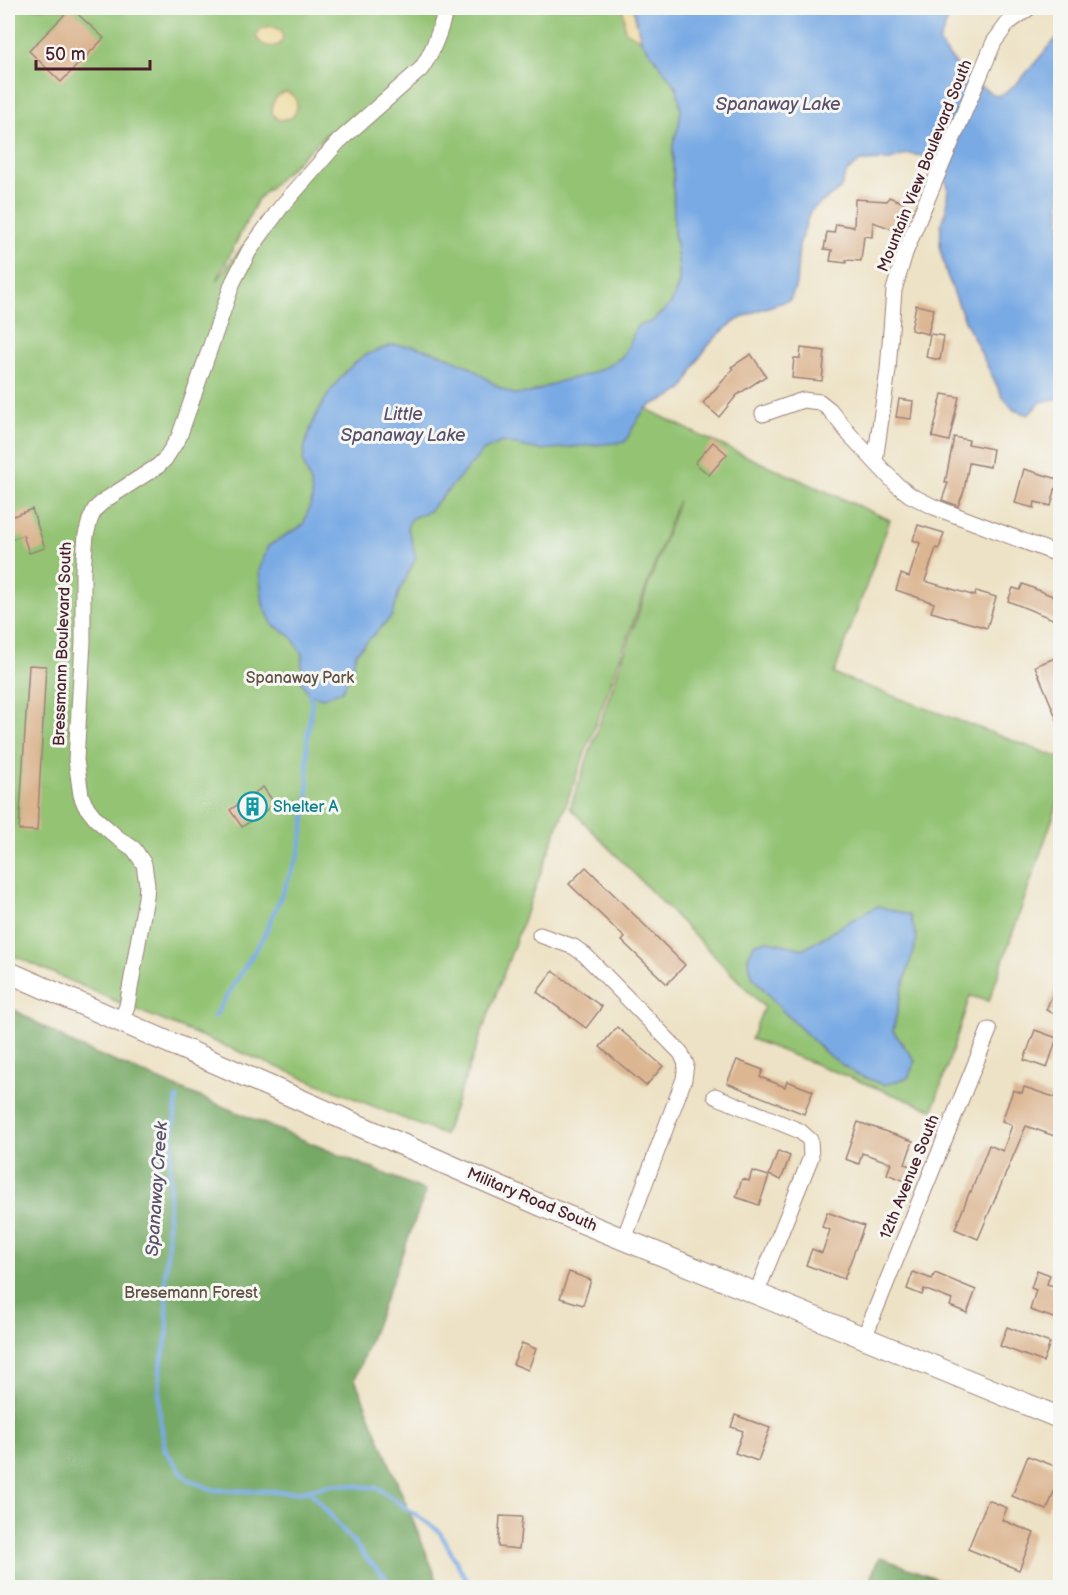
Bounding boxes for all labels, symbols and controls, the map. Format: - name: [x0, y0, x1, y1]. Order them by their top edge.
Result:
- scale bar: [36, 33, 150, 71]
- text: 50 m: [45, 44, 86, 65]
- street label: Mountain View Boulevard South: [874, 57, 976, 275]
- water label: Spanaway Lake: [716, 94, 840, 115]
- water label: Little Spanaway Lake: [341, 404, 465, 446]
- street label: Bressmann Boulevard South: [50, 541, 76, 747]
- park label: Spanaway Park: [246, 669, 354, 688]
- building icon: Shelter A: [236, 791, 268, 823]
- place label: Shelter A: [273, 798, 339, 817]
- street label: 12th Avenue South: [876, 1112, 944, 1242]
- water label: Spanaway Creek: [142, 1120, 172, 1257]
- street label: Military Road South: [464, 1164, 600, 1236]
- park label: Bresemann Forest: [124, 1284, 258, 1303]

